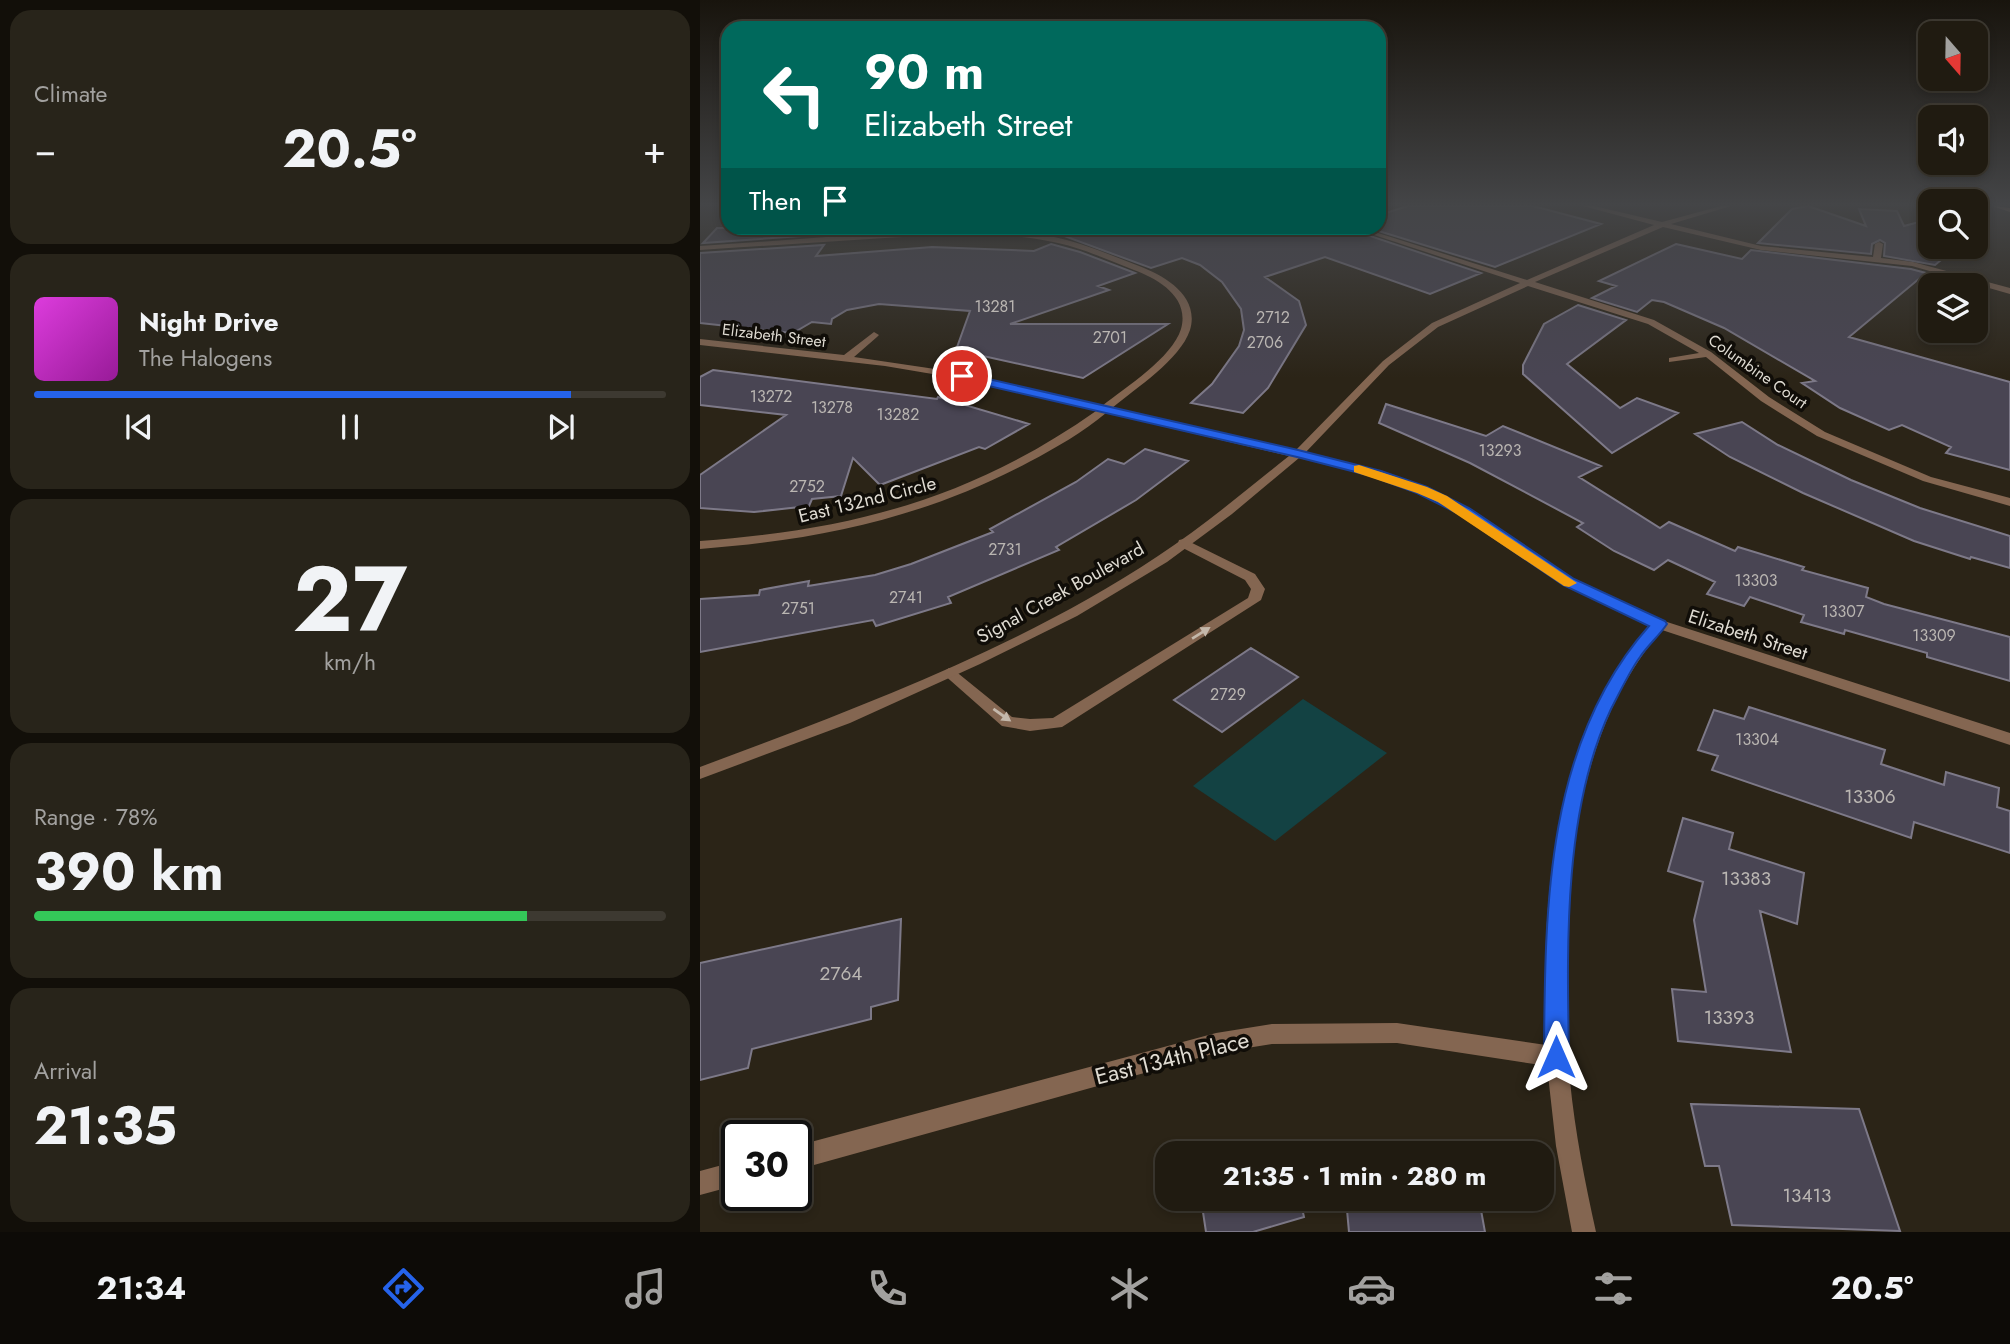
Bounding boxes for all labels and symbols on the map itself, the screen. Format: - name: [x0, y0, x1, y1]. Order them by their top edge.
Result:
- north arrow: [1918, 21, 1988, 91]
- house number: 13281: [975, 295, 1015, 318]
- house number: 2712: [1256, 306, 1290, 329]
- street label: Elizabeth Street: [721, 318, 827, 353]
- house number: 2701: [1093, 326, 1127, 349]
- street label: Columbine Court: [1703, 329, 1812, 414]
- house number: 2706: [1247, 331, 1283, 354]
- pin: [932, 346, 992, 406]
- house number: 13272: [750, 385, 792, 408]
- house number: 13278: [811, 396, 853, 419]
- house number: 13282: [877, 403, 919, 426]
- house number: 13293: [1479, 439, 1522, 462]
- street label: East 132nd Circle: [795, 469, 939, 530]
- house number: 2752: [789, 475, 825, 498]
- street label: Signal Creek Boulevard: [972, 535, 1149, 650]
- house number: 2731: [988, 538, 1022, 561]
- house number: 13303: [1734, 569, 1778, 592]
- house number: 2741: [889, 586, 923, 609]
- house number: 2751: [781, 597, 815, 620]
- house number: 13307: [1822, 600, 1865, 623]
- street label: Elizabeth Street: [1685, 603, 1811, 667]
- house number: 13309: [1912, 624, 1956, 647]
- one-way arrow: [1191, 627, 1210, 639]
- house number: 2729: [1210, 683, 1246, 706]
- one-way arrow: [993, 708, 1011, 722]
- house number: 13304: [1735, 728, 1779, 751]
- house number: 13306: [1844, 783, 1896, 810]
- house number: 13383: [1721, 865, 1771, 892]
- house number: 2764: [820, 960, 862, 987]
- house number: 13393: [1704, 1004, 1754, 1031]
- position arrow: [1519, 1020, 1593, 1094]
- street label: East 134th Place: [1091, 1022, 1253, 1094]
- speed limit sign: 30: [721, 1120, 812, 1211]
- house number: 13413: [1783, 1182, 1831, 1209]

